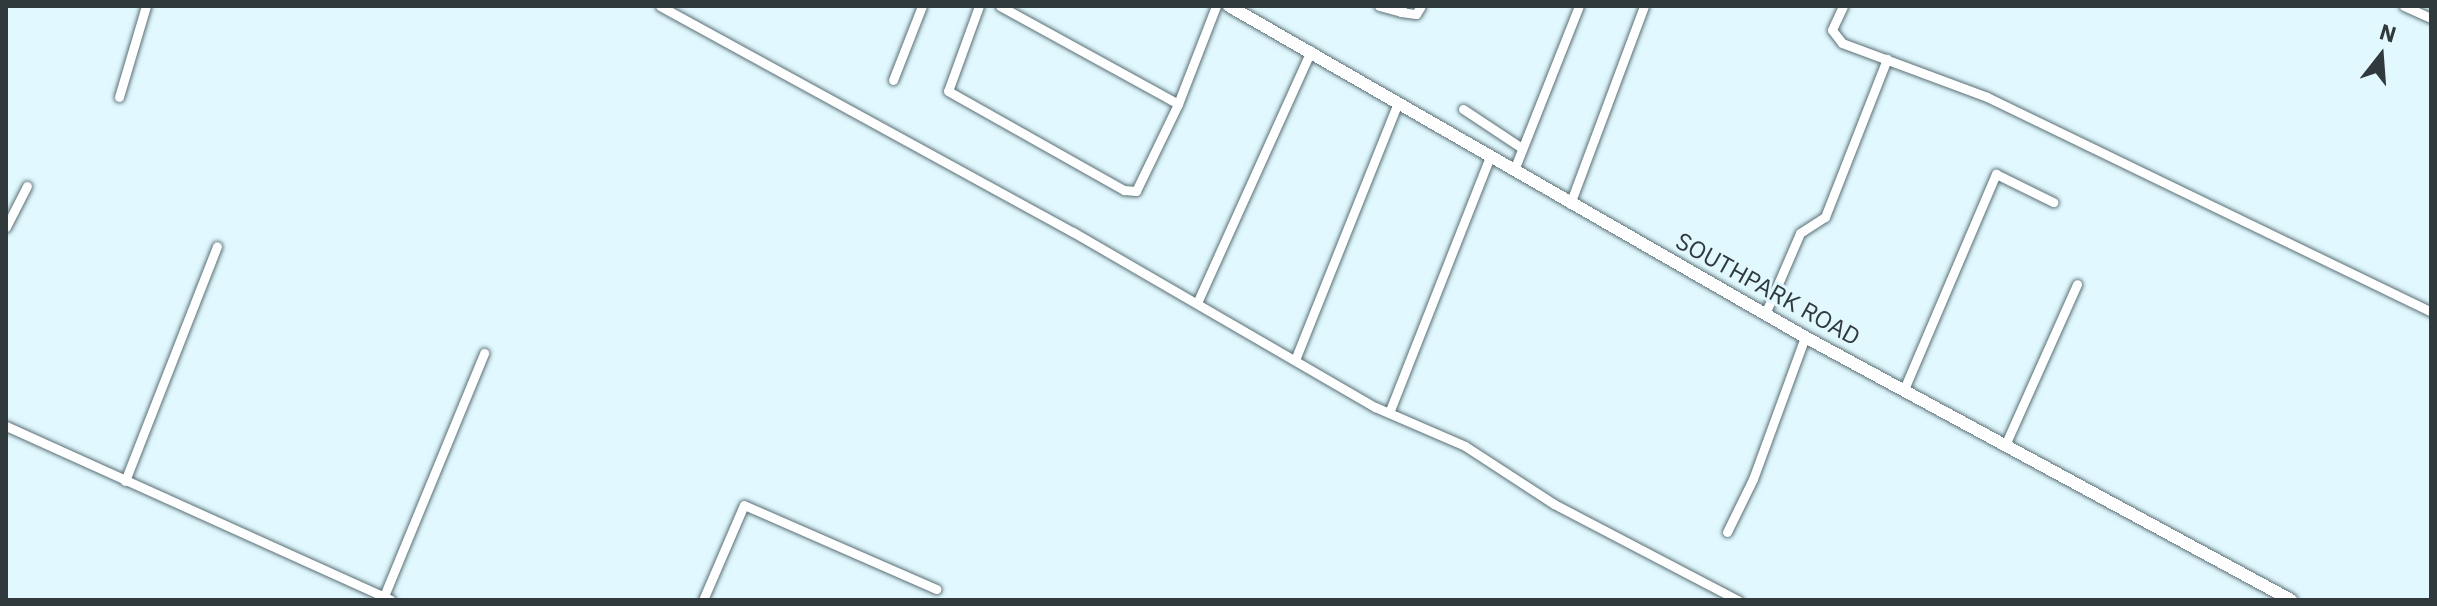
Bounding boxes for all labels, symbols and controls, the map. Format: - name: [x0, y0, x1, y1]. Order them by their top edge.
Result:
- north arrow: [2341, 16, 2421, 96]
- text: N: [2376, 16, 2400, 49]
- street label: SOUTHPARK ROAD: [1671, 226, 1865, 352]

